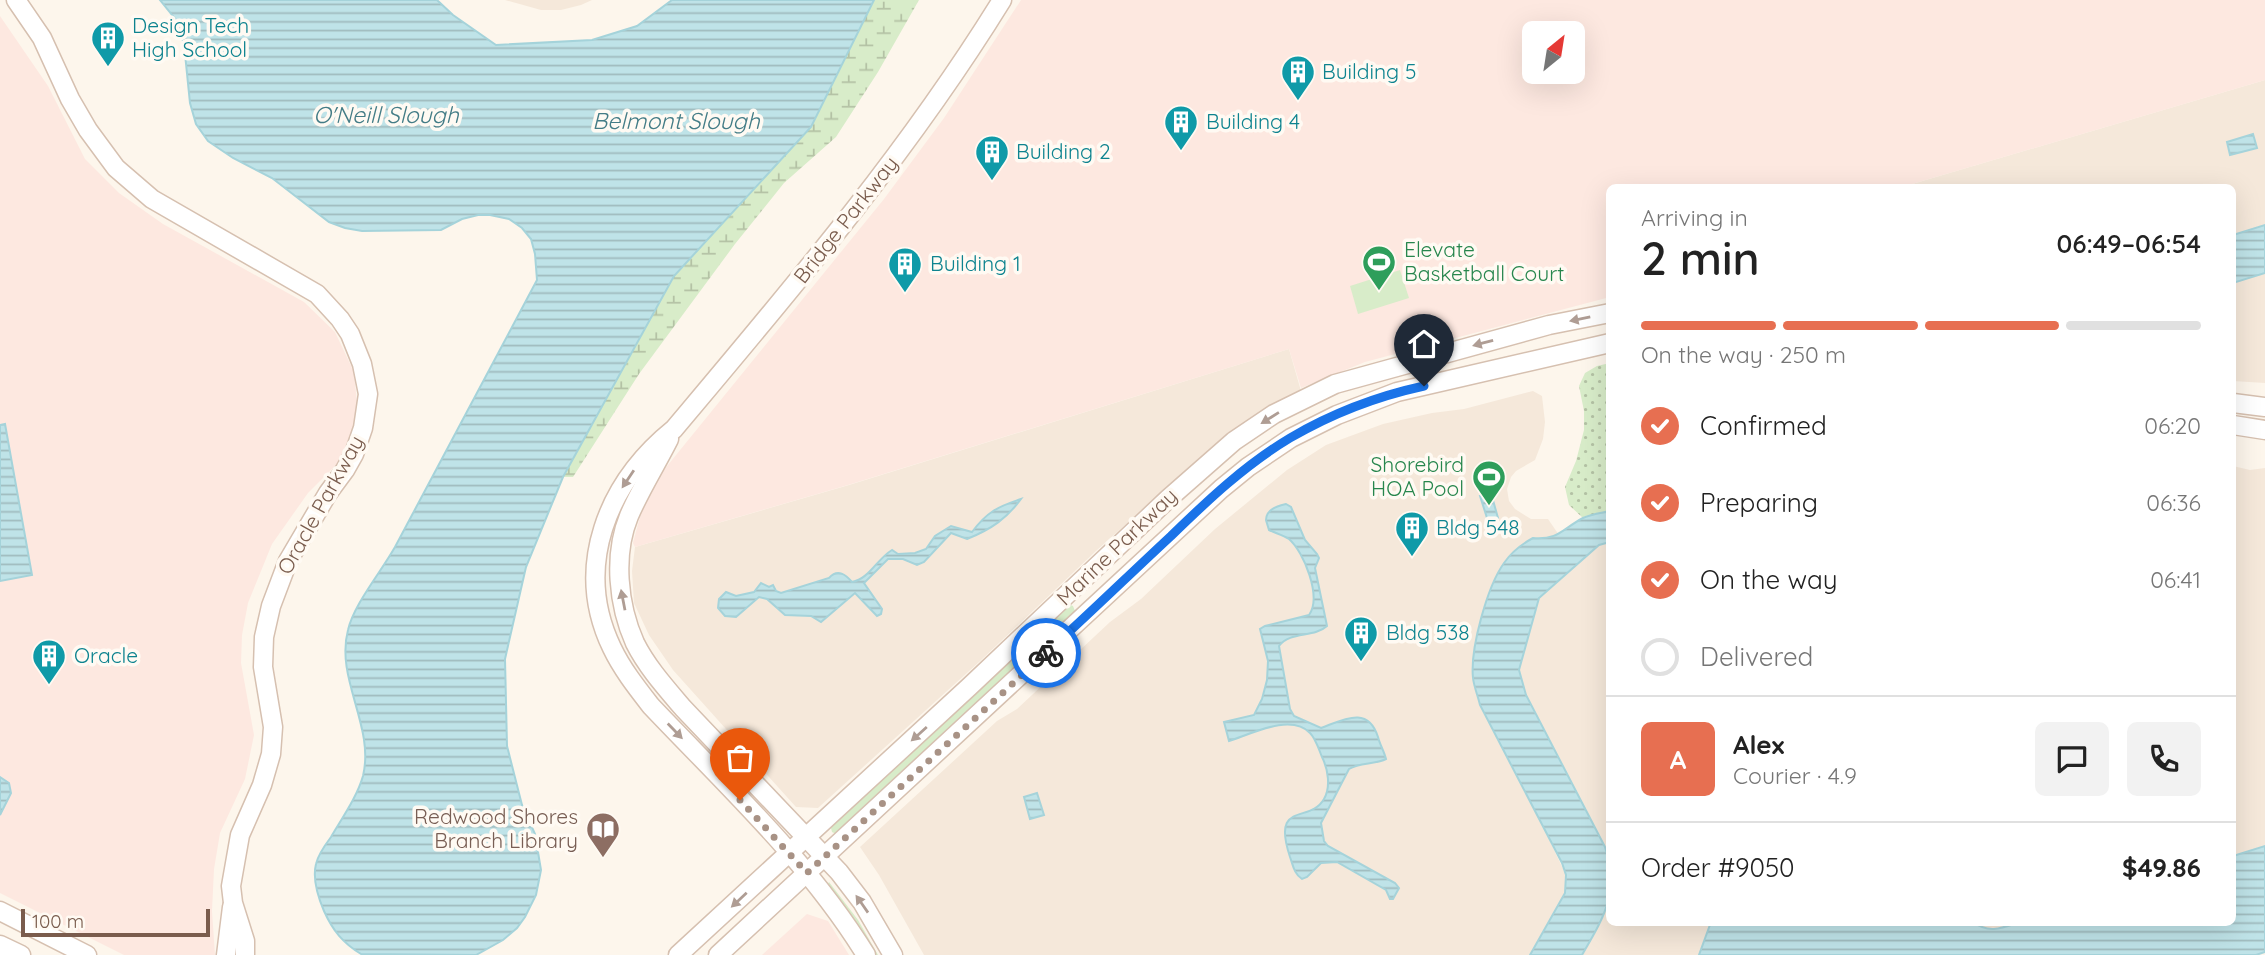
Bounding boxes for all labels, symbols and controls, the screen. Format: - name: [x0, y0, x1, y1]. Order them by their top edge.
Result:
- place label: Design Tech High School: [132, 12, 249, 62]
- building icon: Design Tech High School: [89, 19, 127, 68]
- north arrow: [1522, 21, 1586, 84]
- map controls: [1522, 21, 1585, 84]
- building icon: Building 5: [1279, 53, 1317, 102]
- place label: Building 5: [1322, 58, 1416, 84]
- water label: O'Neill Slough: [313, 100, 460, 129]
- building icon: Building 4: [1162, 103, 1200, 152]
- water label: Belmont Slough: [592, 106, 761, 135]
- place label: Building 4: [1206, 108, 1300, 134]
- building icon: Building 2: [973, 133, 1011, 182]
- place label: Building 2: [1016, 138, 1111, 164]
- street label: Bridge Parkway: [787, 151, 903, 288]
- text: Arriving in: [1641, 203, 1748, 232]
- text: 06:49–06:54: [2056, 227, 2201, 260]
- text: 2 min: [1641, 229, 1760, 287]
- place label: Elevate Basketball Court: [1404, 236, 1564, 286]
- sports icon: Elevate Basketball Court: [1360, 243, 1398, 292]
- building icon: Building 1: [886, 245, 924, 294]
- place label: Building 1: [930, 250, 1021, 276]
- pin: [1394, 314, 1454, 386]
- one-way arrow: [1569, 314, 1591, 325]
- icon: home: [1405, 325, 1443, 363]
- one-way arrow: [1472, 338, 1494, 349]
- text: On the way · 250 m: [1641, 340, 1846, 369]
- icon: check: [1641, 407, 1679, 445]
- text: Confirmed: [1700, 409, 1827, 442]
- one-way arrow: [1260, 411, 1279, 424]
- text: 06:20: [2144, 411, 2201, 440]
- street label: Oracle Parkway: [271, 431, 369, 578]
- place label: Shorebird HOA Pool: [1371, 451, 1464, 501]
- sports icon: Shorebird HOA Pool: [1470, 458, 1508, 507]
- one-way arrow: [621, 470, 635, 488]
- street label: Marine Parkway: [1051, 482, 1182, 610]
- icon: check: [1641, 484, 1679, 522]
- text: Preparing: [1700, 486, 1818, 519]
- text: 06:36: [2146, 488, 2201, 517]
- building icon: Bldg 548: [1393, 509, 1431, 558]
- place label: Bldg 548: [1436, 514, 1520, 540]
- icon: check: [1641, 561, 1679, 599]
- text: On the way: [1700, 563, 1838, 596]
- text: 06:41: [2150, 565, 2201, 594]
- one-way arrow: [618, 589, 629, 611]
- building icon: Bldg 538: [1342, 614, 1380, 663]
- courier: [1011, 618, 1081, 688]
- place label: Bldg 538: [1386, 619, 1470, 645]
- icon: bike: [1027, 634, 1065, 672]
- building icon: Oracle: [30, 637, 68, 686]
- text: Delivered: [1700, 640, 1813, 673]
- place label: Oracle: [74, 642, 138, 668]
- one-way arrow: [666, 722, 682, 739]
- button: chat: [2035, 722, 2109, 796]
- button: phone: [2127, 722, 2201, 796]
- one-way arrow: [911, 725, 928, 741]
- pin: [710, 728, 770, 800]
- text: Alex: [1733, 728, 1784, 761]
- icon: bag: [721, 739, 759, 777]
- text: A: [1670, 743, 1686, 776]
- text: Courier · 4.9: [1733, 761, 1857, 790]
- place label: Redwood Shores Branch Library: [414, 803, 578, 853]
- library icon: Redwood Shores Branch Library: [584, 810, 622, 859]
- text: Order #9050: [1641, 851, 1795, 884]
- text: $49.86: [2122, 851, 2201, 884]
- one-way arrow: [731, 891, 748, 907]
- one-way arrow: [855, 895, 869, 913]
- scale bar: [21, 906, 210, 938]
- text: 100 m: [32, 909, 84, 933]

